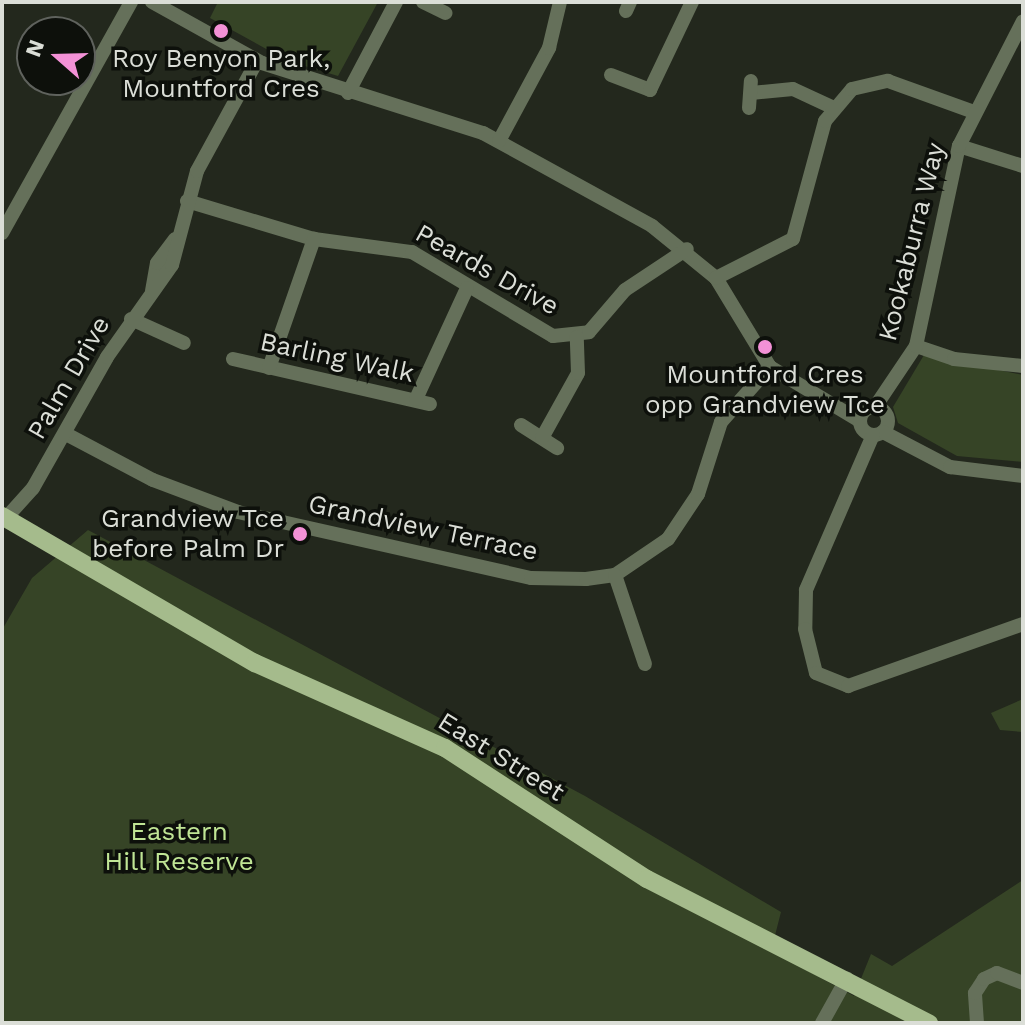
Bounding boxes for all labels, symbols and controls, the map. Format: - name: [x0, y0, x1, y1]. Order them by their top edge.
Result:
- north arrow: [16, 16, 96, 96]
- marker: Roy Benyon Park, Mountford Cres: [212, 22, 230, 40]
- text: N: [20, 36, 49, 60]
- place label: Roy Benyon Park, Mountford Cres: [112, 43, 330, 104]
- street label: Kookaburra Way: [872, 139, 952, 345]
- street label: Peards Drive: [410, 218, 564, 322]
- street label: Palm Drive: [21, 311, 117, 445]
- street label: Barling Walk: [257, 326, 417, 390]
- marker: Mountford Cres opp Grandview Tce: [756, 338, 774, 356]
- place label: Mountford Cres opp Grandview Tce: [644, 359, 886, 420]
- street label: Grandview Terrace: [305, 488, 541, 568]
- place label: Grandview Tce before Palm Dr: [92, 503, 284, 564]
- marker: Grandview Tce before Palm Dr: [291, 525, 309, 543]
- street label: East Street: [432, 706, 570, 808]
- park label: Eastern Hill Reserve: [104, 816, 254, 878]

